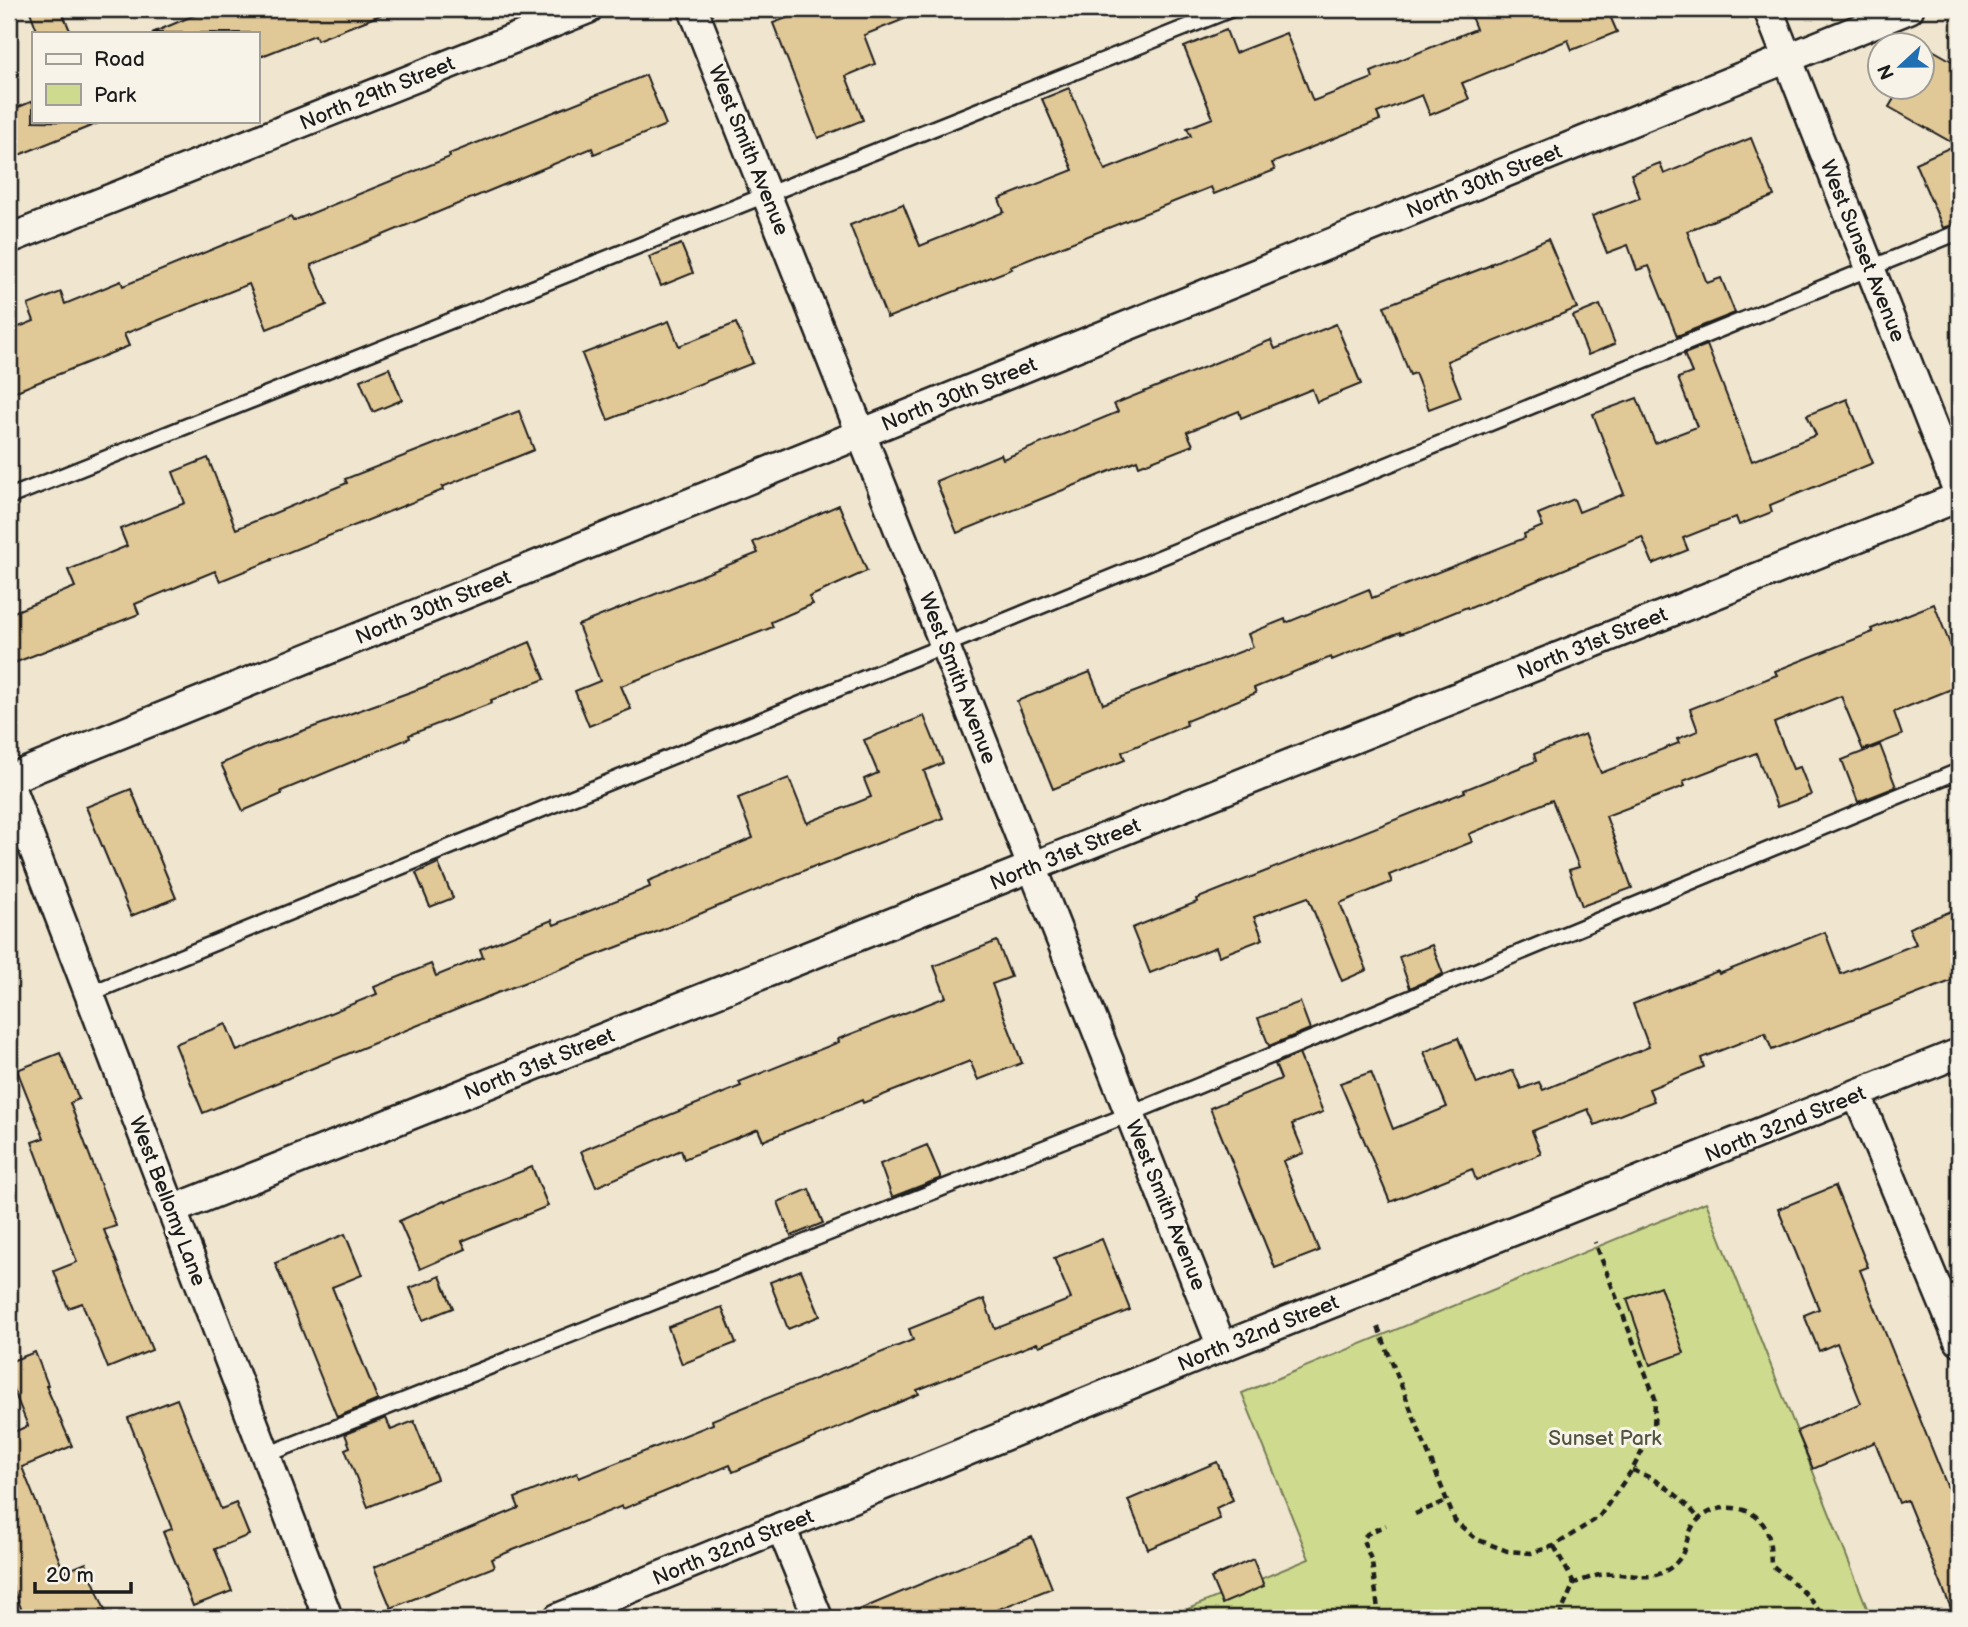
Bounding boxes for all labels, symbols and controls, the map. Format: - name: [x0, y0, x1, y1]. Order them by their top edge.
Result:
- legend: [32, 32, 259, 122]
- north arrow: [1867, 32, 1937, 102]
- text: Road: [94, 47, 145, 72]
- street label: North 29th Street: [296, 51, 459, 136]
- street label: West Smith Avenue: [703, 61, 794, 239]
- text: N: [1873, 61, 1900, 83]
- text: Park: [94, 83, 137, 108]
- street label: North 30th Street: [1403, 139, 1566, 224]
- street label: West Sunset Avenue: [1815, 156, 1910, 346]
- street label: North 30th Street: [878, 352, 1041, 437]
- street label: North 30th Street: [352, 565, 515, 650]
- street label: West Smith Avenue: [913, 589, 1002, 767]
- street label: North 31st Street: [1513, 602, 1672, 685]
- street label: North 31st Street: [986, 813, 1145, 896]
- street label: North 31st Street: [460, 1023, 619, 1106]
- street label: North 32nd Street: [1701, 1081, 1870, 1168]
- street label: West Bellomy Lane: [124, 1113, 211, 1290]
- street label: West Smith Avenue: [1120, 1116, 1211, 1294]
- street label: North 32nd Street: [1174, 1290, 1343, 1377]
- park label: Sunset Park: [1548, 1426, 1662, 1451]
- street label: North 32nd Street: [649, 1504, 818, 1591]
- scale bar: [35, 1550, 131, 1594]
- text: 20 m: [46, 1563, 94, 1588]

